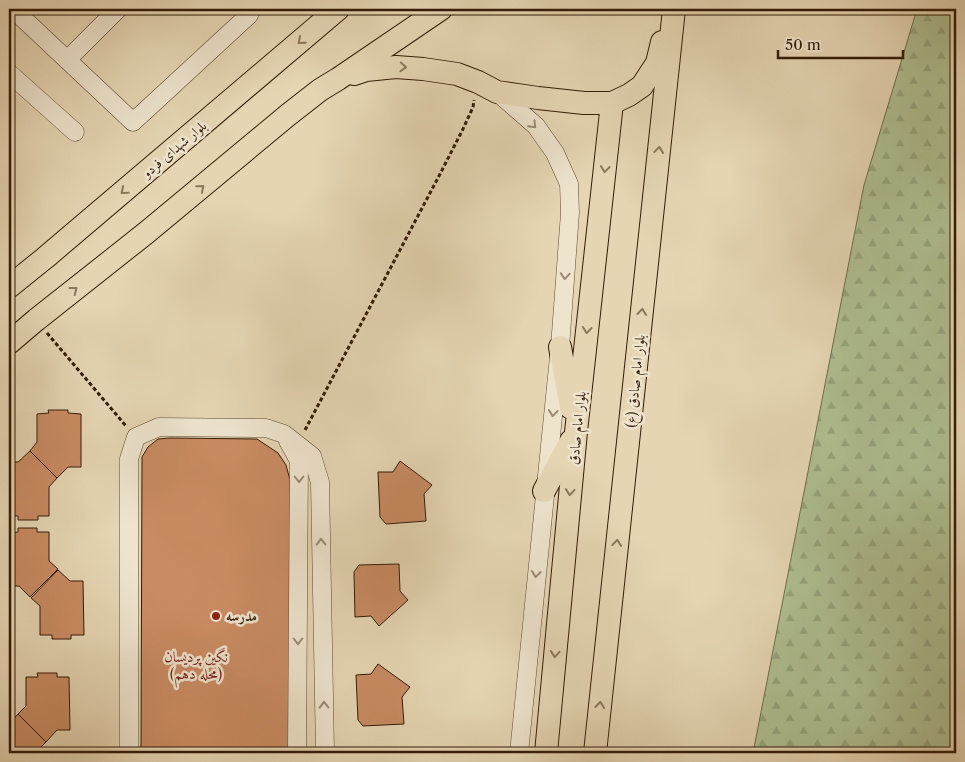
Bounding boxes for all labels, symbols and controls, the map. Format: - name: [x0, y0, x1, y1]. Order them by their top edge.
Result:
- scale bar: [778, 28, 902, 60]
- one-way arrow: [298, 35, 307, 44]
- text: 50 m: [785, 35, 821, 54]
- one-way arrow: [399, 62, 407, 73]
- street label: بلوار شهدای فردو: [136, 116, 211, 183]
- one-way arrow: [527, 119, 536, 128]
- one-way arrow: [653, 146, 664, 154]
- one-way arrow: [600, 165, 611, 173]
- one-way arrow: [195, 185, 204, 193]
- one-way arrow: [121, 186, 130, 194]
- one-way arrow: [560, 272, 571, 280]
- one-way arrow: [68, 287, 77, 295]
- one-way arrow: [636, 308, 647, 316]
- one-way arrow: [582, 327, 593, 335]
- street label: بلوار امام صادق (ع): [621, 333, 653, 429]
- street label: بلوار امام صادق: [564, 390, 594, 466]
- one-way arrow: [548, 409, 559, 417]
- one-way arrow: [294, 476, 304, 483]
- one-way arrow: [565, 488, 576, 496]
- one-way arrow: [316, 538, 326, 546]
- one-way arrow: [611, 539, 622, 547]
- one-way arrow: [531, 571, 542, 579]
- place label: مدرسه: [226, 607, 257, 625]
- marker: مدرسه: [210, 610, 222, 622]
- one-way arrow: [293, 638, 303, 646]
- district label: نگین پردیسان (محله دهم): [164, 647, 228, 688]
- one-way arrow: [550, 650, 561, 658]
- one-way arrow: [319, 700, 329, 708]
- one-way arrow: [594, 700, 605, 708]

